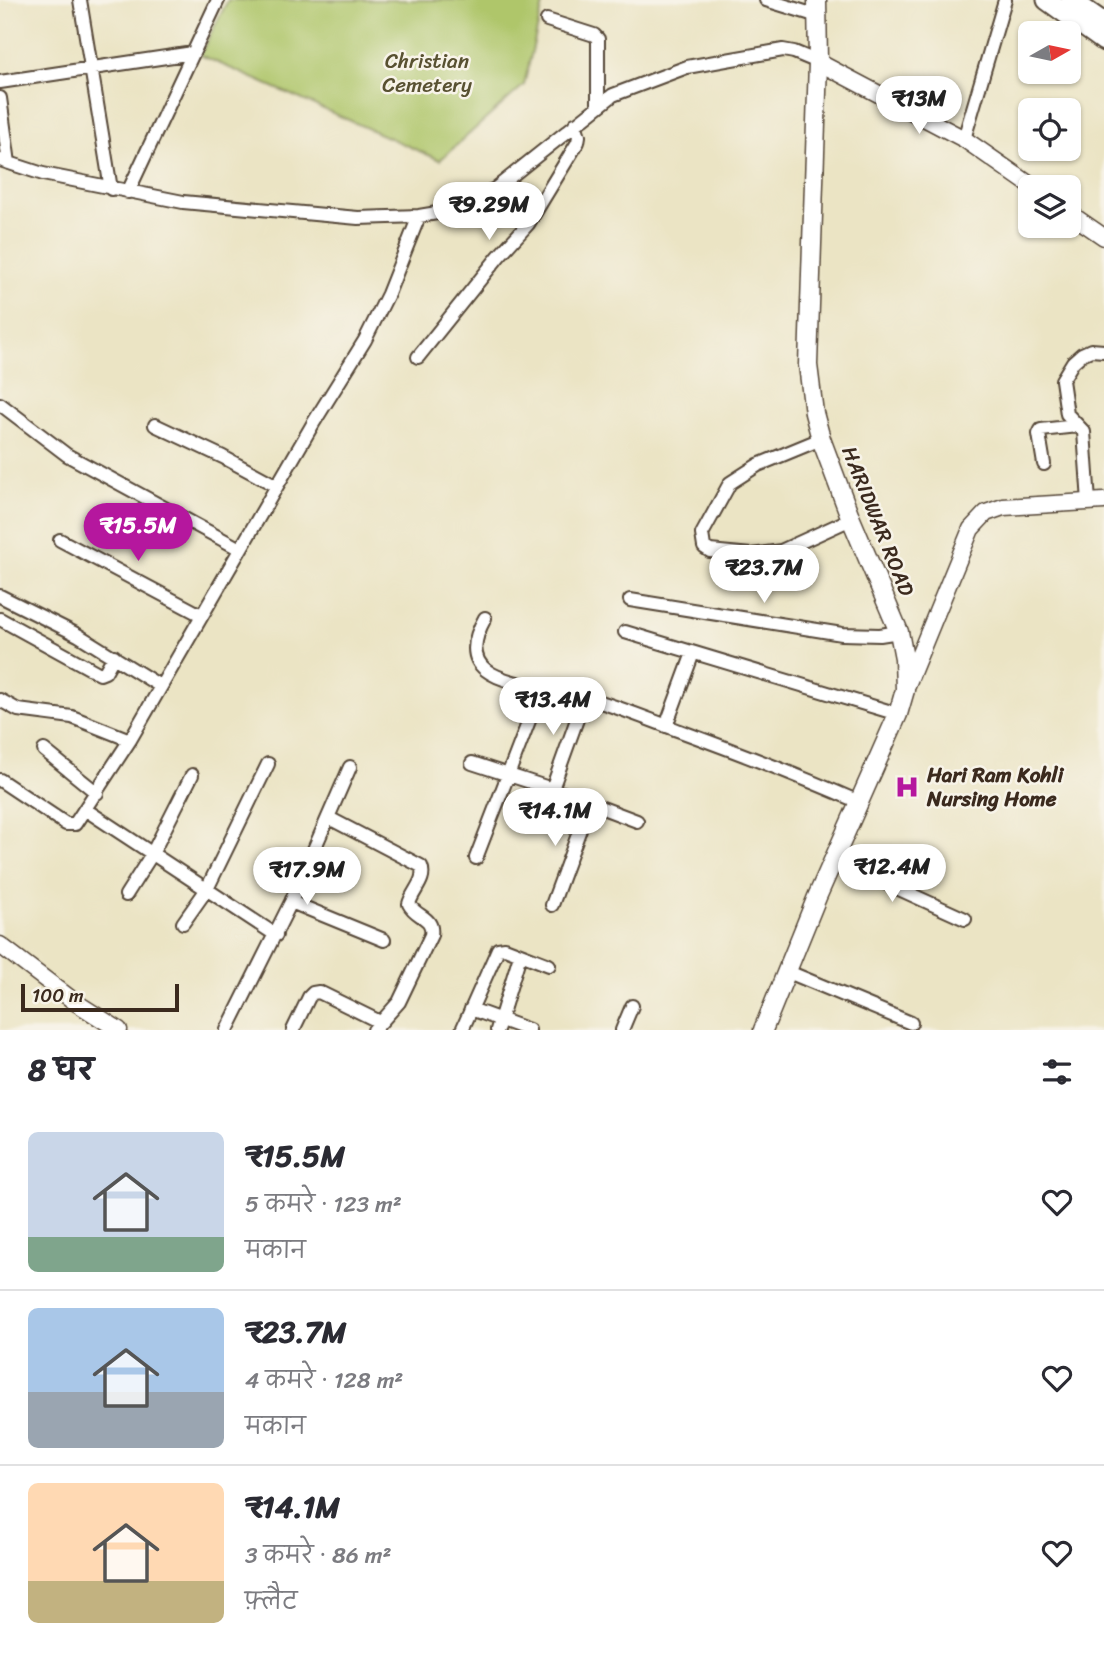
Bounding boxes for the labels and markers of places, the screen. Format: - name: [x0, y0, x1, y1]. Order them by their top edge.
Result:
- pin: ₹13M: [878, 76, 960, 136]
- pin: ₹9.29M: [432, 182, 546, 242]
- pin: ₹15.5M: [81, 504, 195, 563]
- pin: ₹23.7M: [707, 546, 821, 605]
- pin: ₹13.4M: [496, 678, 610, 737]
- place label: Hari Ram Kohli Nursing Home: [926, 756, 1064, 818]
- hospital icon: Hari Ram Kohli Nursing Home: [893, 773, 921, 801]
- pin: ₹14.1M: [498, 788, 612, 848]
- pin: ₹12.4M: [835, 844, 949, 904]
- pin: ₹17.9M: [250, 848, 364, 907]

